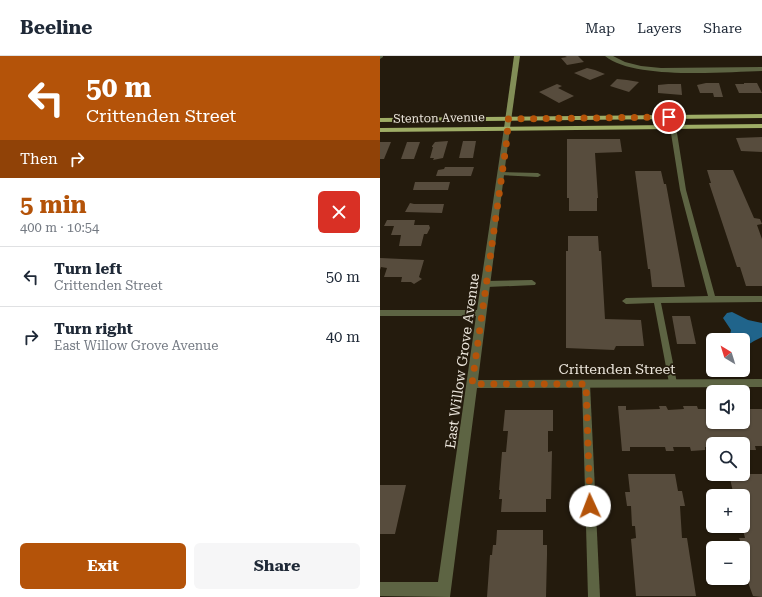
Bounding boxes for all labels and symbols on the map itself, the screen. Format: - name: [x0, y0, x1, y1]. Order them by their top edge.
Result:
- pin: [652, 100, 686, 134]
- street label: Stenton Avenue: [393, 110, 485, 126]
- street label: East Willow Grove Avenue: [442, 272, 482, 450]
- north arrow: [706, 333, 750, 377]
- street label: Crittenden Street: [559, 361, 675, 377]
- position arrow: [569, 485, 611, 527]

